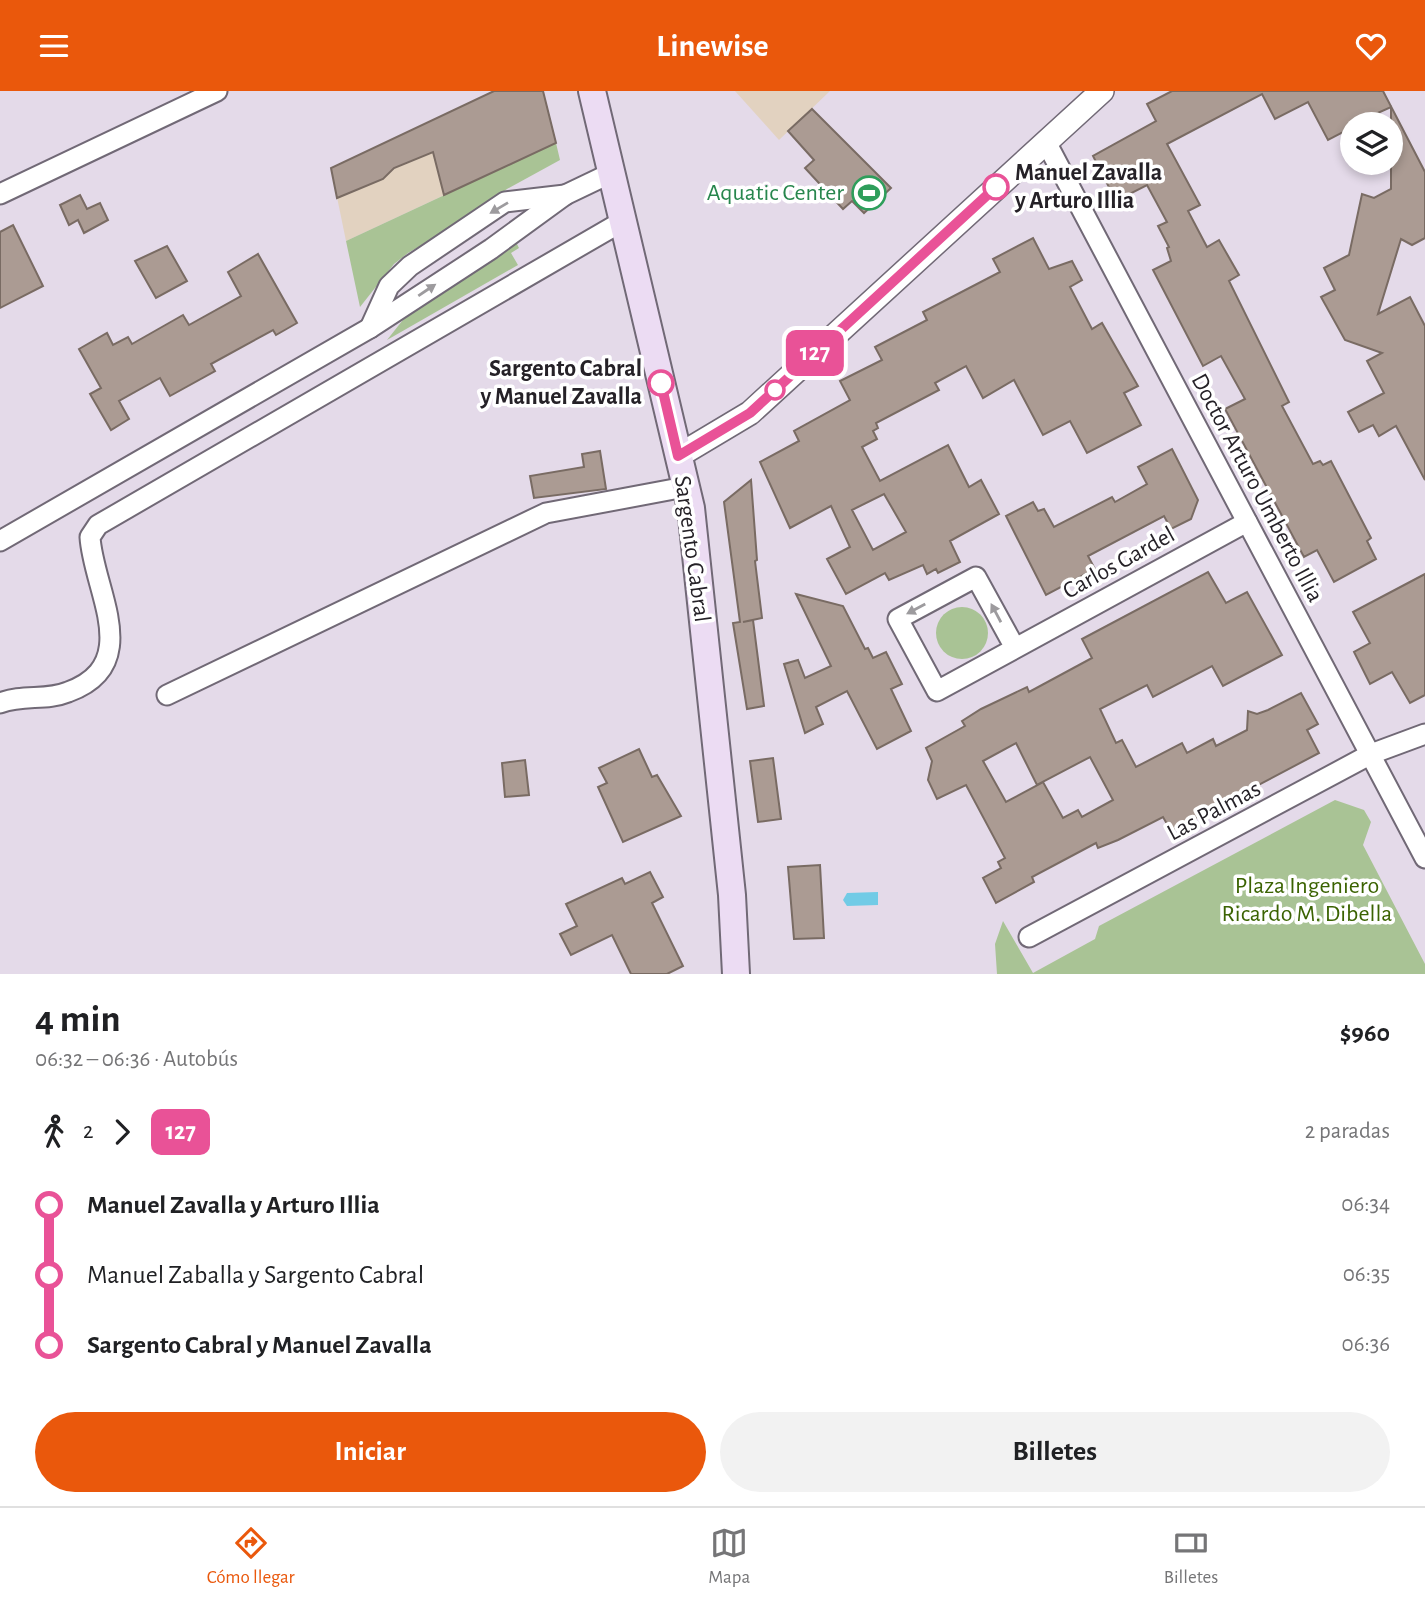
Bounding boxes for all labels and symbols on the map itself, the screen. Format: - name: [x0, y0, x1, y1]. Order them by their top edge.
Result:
- place label: Manuel Zavalla y Arturo Illia: [1014, 161, 1162, 213]
- sports icon: Aquatic Center: [850, 174, 888, 212]
- marker: Manuel Zavalla y Arturo Illia: [983, 174, 1009, 200]
- place label: Aquatic Center: [707, 181, 844, 205]
- one-way arrow: [490, 201, 509, 214]
- one-way arrow: [417, 284, 436, 297]
- line badge: 127: [775, 330, 855, 376]
- place label: Sargento Cabral y Manuel Zavalla: [479, 357, 642, 409]
- marker: Sargento Cabral y Manuel Zavalla: [648, 370, 674, 396]
- street label: Doctor Arturo Umberto Illia: [1187, 370, 1327, 606]
- unlabelled marker: [765, 380, 785, 400]
- street label: Sargento Cabral: [670, 474, 714, 624]
- street label: Carlos Gardel: [1059, 522, 1179, 604]
- one-way arrow: [990, 602, 1002, 622]
- one-way arrow: [906, 603, 926, 615]
- street label: Las Palmas: [1163, 776, 1265, 846]
- park label: Plaza Ingeniero Ricardo M. Dibella: [1222, 874, 1392, 926]

